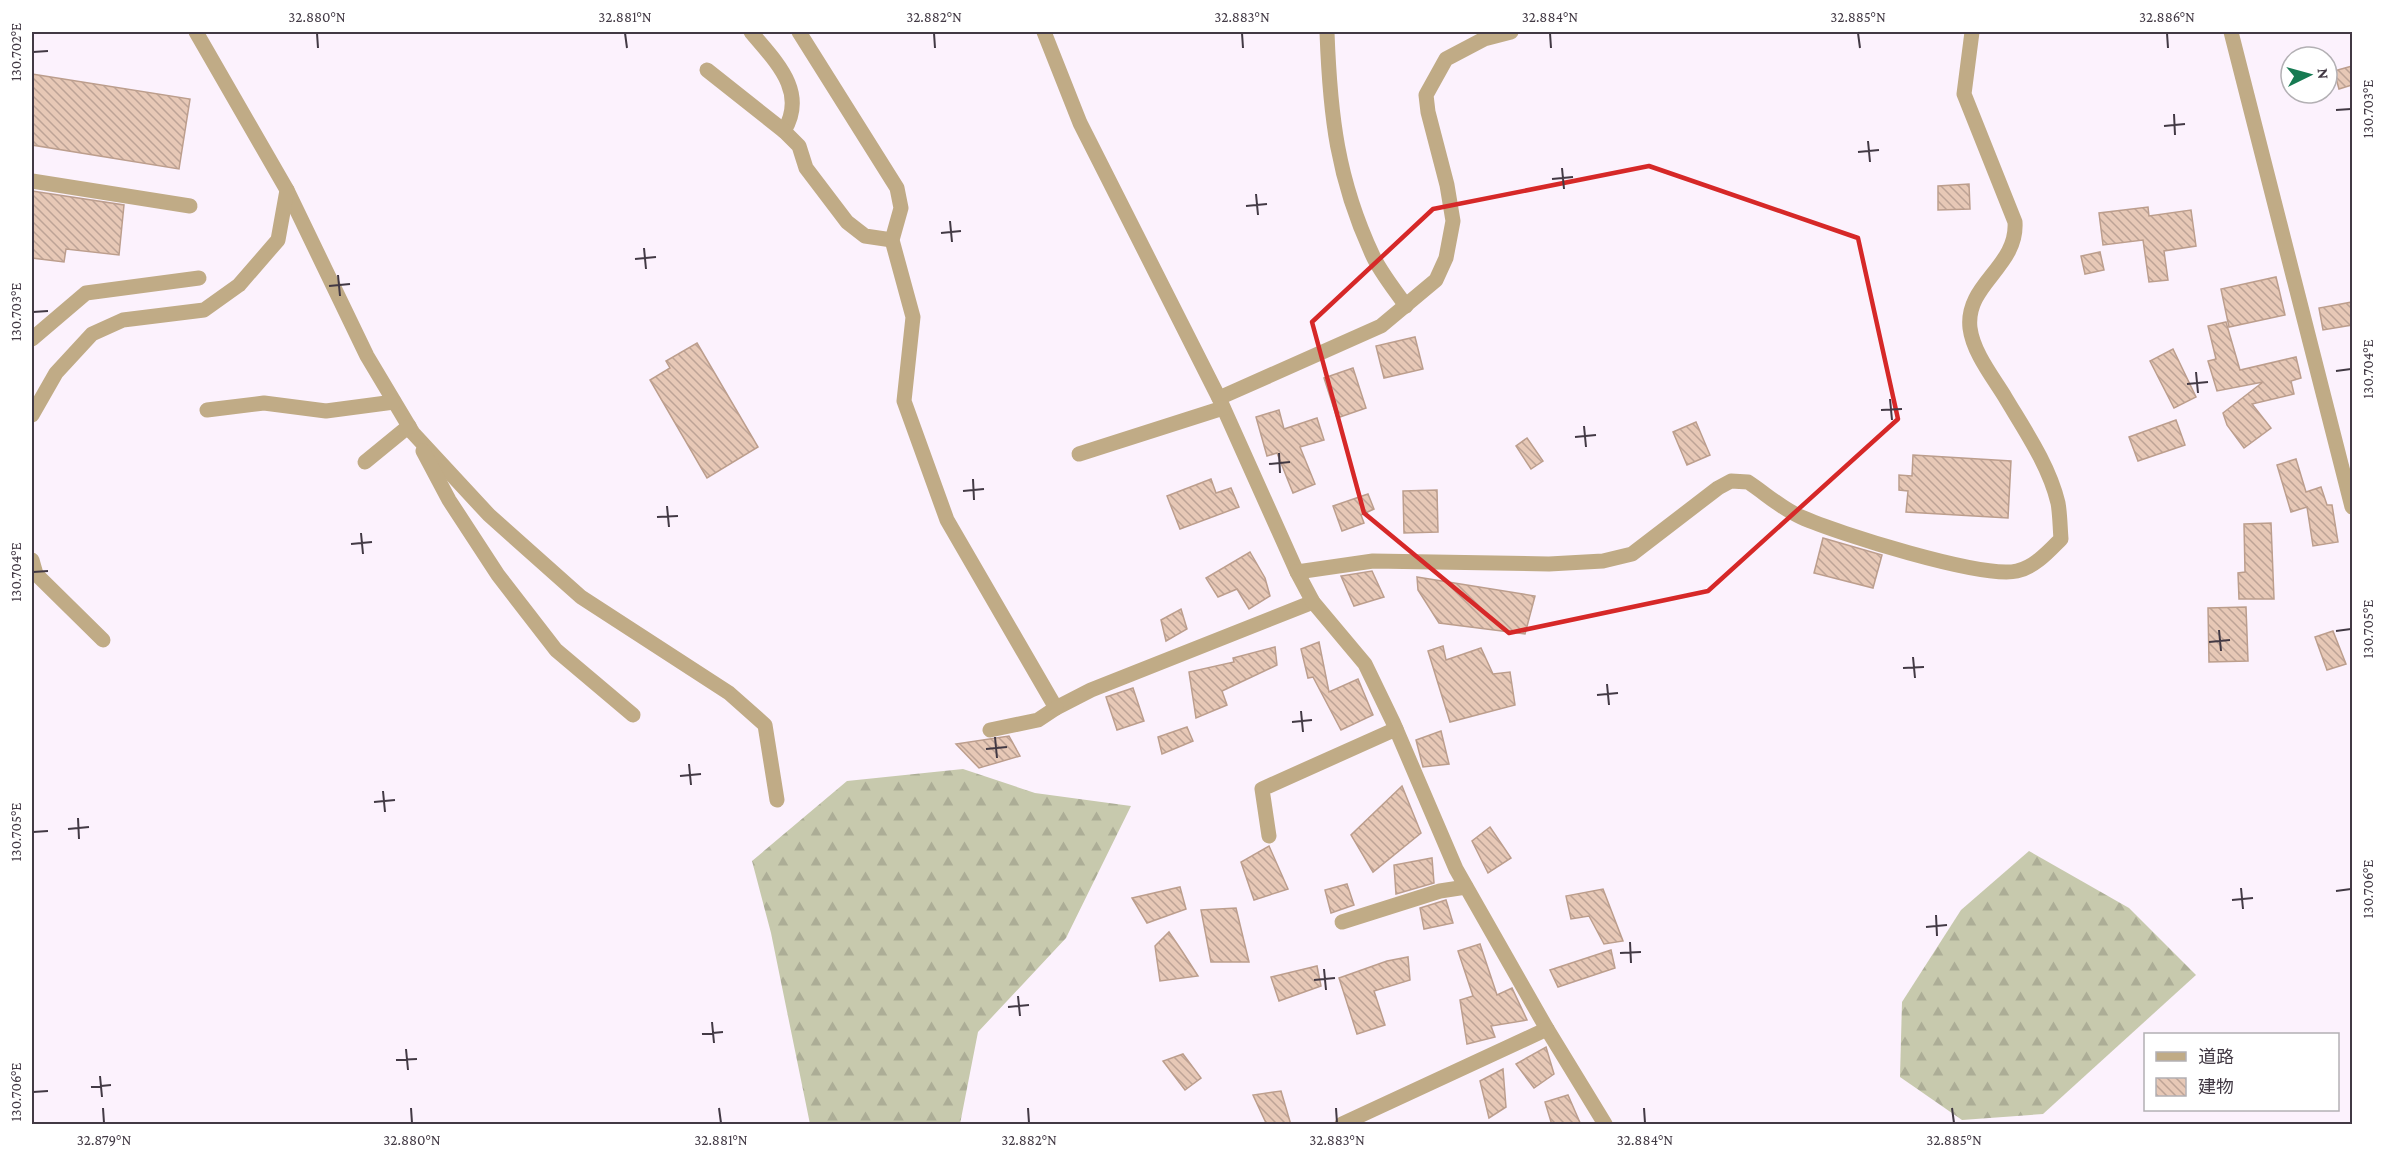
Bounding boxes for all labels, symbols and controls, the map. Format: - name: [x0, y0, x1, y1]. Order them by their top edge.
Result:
- text: 32.880°N: [288, 9, 346, 25]
- text: 32.881°N: [598, 9, 652, 25]
- text: 32.882°N: [906, 9, 962, 25]
- text: 32.883°N: [1214, 9, 1270, 25]
- text: 32.884°N: [1522, 9, 1578, 25]
- text: 32.885°N: [1830, 9, 1886, 25]
- text: 32.886°N: [2139, 9, 2195, 25]
- text: 130.702°E: [8, 23, 24, 81]
- north arrow: [2279, 45, 2339, 105]
- text: N: [2315, 68, 2332, 80]
- text: 130.703°E: [2360, 80, 2376, 138]
- text: 130.703°E: [8, 283, 24, 341]
- text: 130.704°E: [2360, 339, 2376, 399]
- text: 130.704°E: [8, 542, 24, 602]
- text: 130.705°E: [2360, 600, 2376, 658]
- text: 130.705°E: [8, 803, 24, 861]
- text: 130.706°E: [2360, 860, 2376, 918]
- legend: [2144, 1033, 2339, 1111]
- text: 道路: [2198, 1047, 2234, 1067]
- text: 130.706°E: [8, 1063, 24, 1121]
- text: 建物: [2198, 1077, 2234, 1097]
- text: 32.879°N: [77, 1132, 131, 1148]
- text: 32.880°N: [383, 1132, 441, 1148]
- text: 32.881°N: [694, 1132, 748, 1148]
- text: 32.882°N: [1001, 1132, 1057, 1148]
- text: 32.883°N: [1309, 1132, 1365, 1148]
- text: 32.884°N: [1617, 1132, 1673, 1148]
- text: 32.885°N: [1926, 1132, 1982, 1148]

